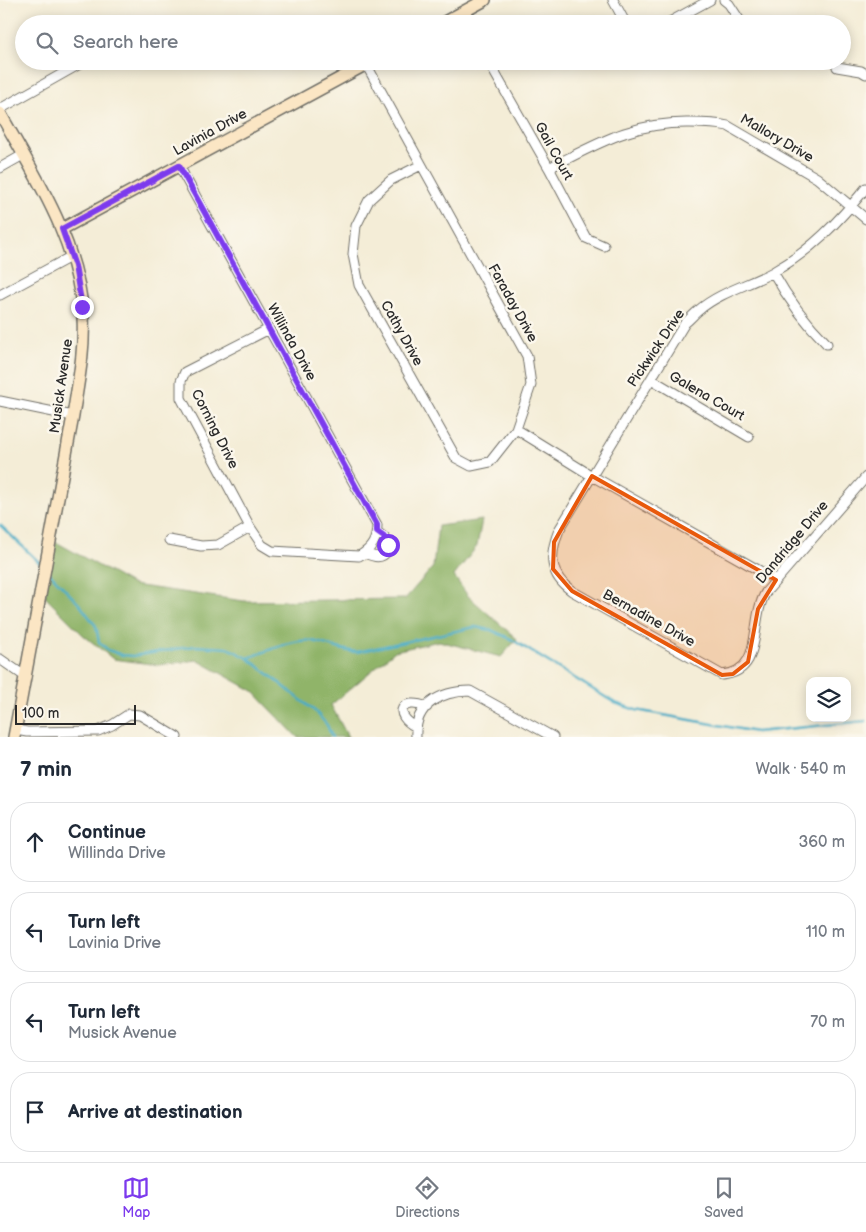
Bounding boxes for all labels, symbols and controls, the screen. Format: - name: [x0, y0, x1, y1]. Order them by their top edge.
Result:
- search box: [15, 15, 851, 70]
- icon: search: [33, 29, 61, 57]
- text: Search here: [73, 31, 178, 54]
- street label: Lavinia Drive: [170, 105, 250, 159]
- street label: Mallory Drive: [737, 110, 817, 166]
- street label: Gail Court: [531, 119, 577, 184]
- street label: Faraday Drive: [485, 261, 541, 345]
- route end: [71, 296, 94, 319]
- street label: Cathy Drive: [377, 297, 427, 369]
- street label: Willinda Drive: [264, 301, 320, 383]
- street label: Pickwick Drive: [624, 306, 688, 390]
- street label: Musick Avenue: [46, 338, 76, 434]
- street label: Galena Court: [666, 368, 748, 425]
- street label: Corning Drive: [188, 386, 242, 472]
- street label: Dandridge Drive: [752, 497, 832, 587]
- route start: [377, 534, 400, 557]
- street label: Bernadine Drive: [600, 586, 698, 650]
- map controls: [806, 677, 851, 722]
- button: layers: [806, 677, 851, 722]
- scale bar: [15, 702, 136, 725]
- text: 100 m: [22, 705, 59, 722]
- text: 7 min: [20, 757, 72, 782]
- text: Walk · 540 m: [756, 760, 846, 779]
- text: Continue: [68, 821, 146, 844]
- icon: ahead: [21, 828, 49, 856]
- text: 360 m: [798, 833, 845, 852]
- text: Willinda Drive: [68, 844, 166, 863]
- text: Turn left: [68, 911, 140, 934]
- icon: left: [21, 918, 49, 946]
- text: 110 m: [806, 923, 845, 942]
- text: Lavinia Drive: [68, 934, 161, 953]
- text: Turn left: [68, 1001, 140, 1024]
- icon: left: [21, 1008, 49, 1036]
- text: 70 m: [810, 1013, 845, 1032]
- text: Musick Avenue: [68, 1024, 177, 1043]
- icon: arrive: [21, 1098, 49, 1126]
- text: Arrive at destination: [68, 1101, 243, 1124]
- tab: Map: [122, 1174, 151, 1221]
- tab: Directions: [395, 1174, 460, 1221]
- tab: Saved: [704, 1174, 744, 1221]

